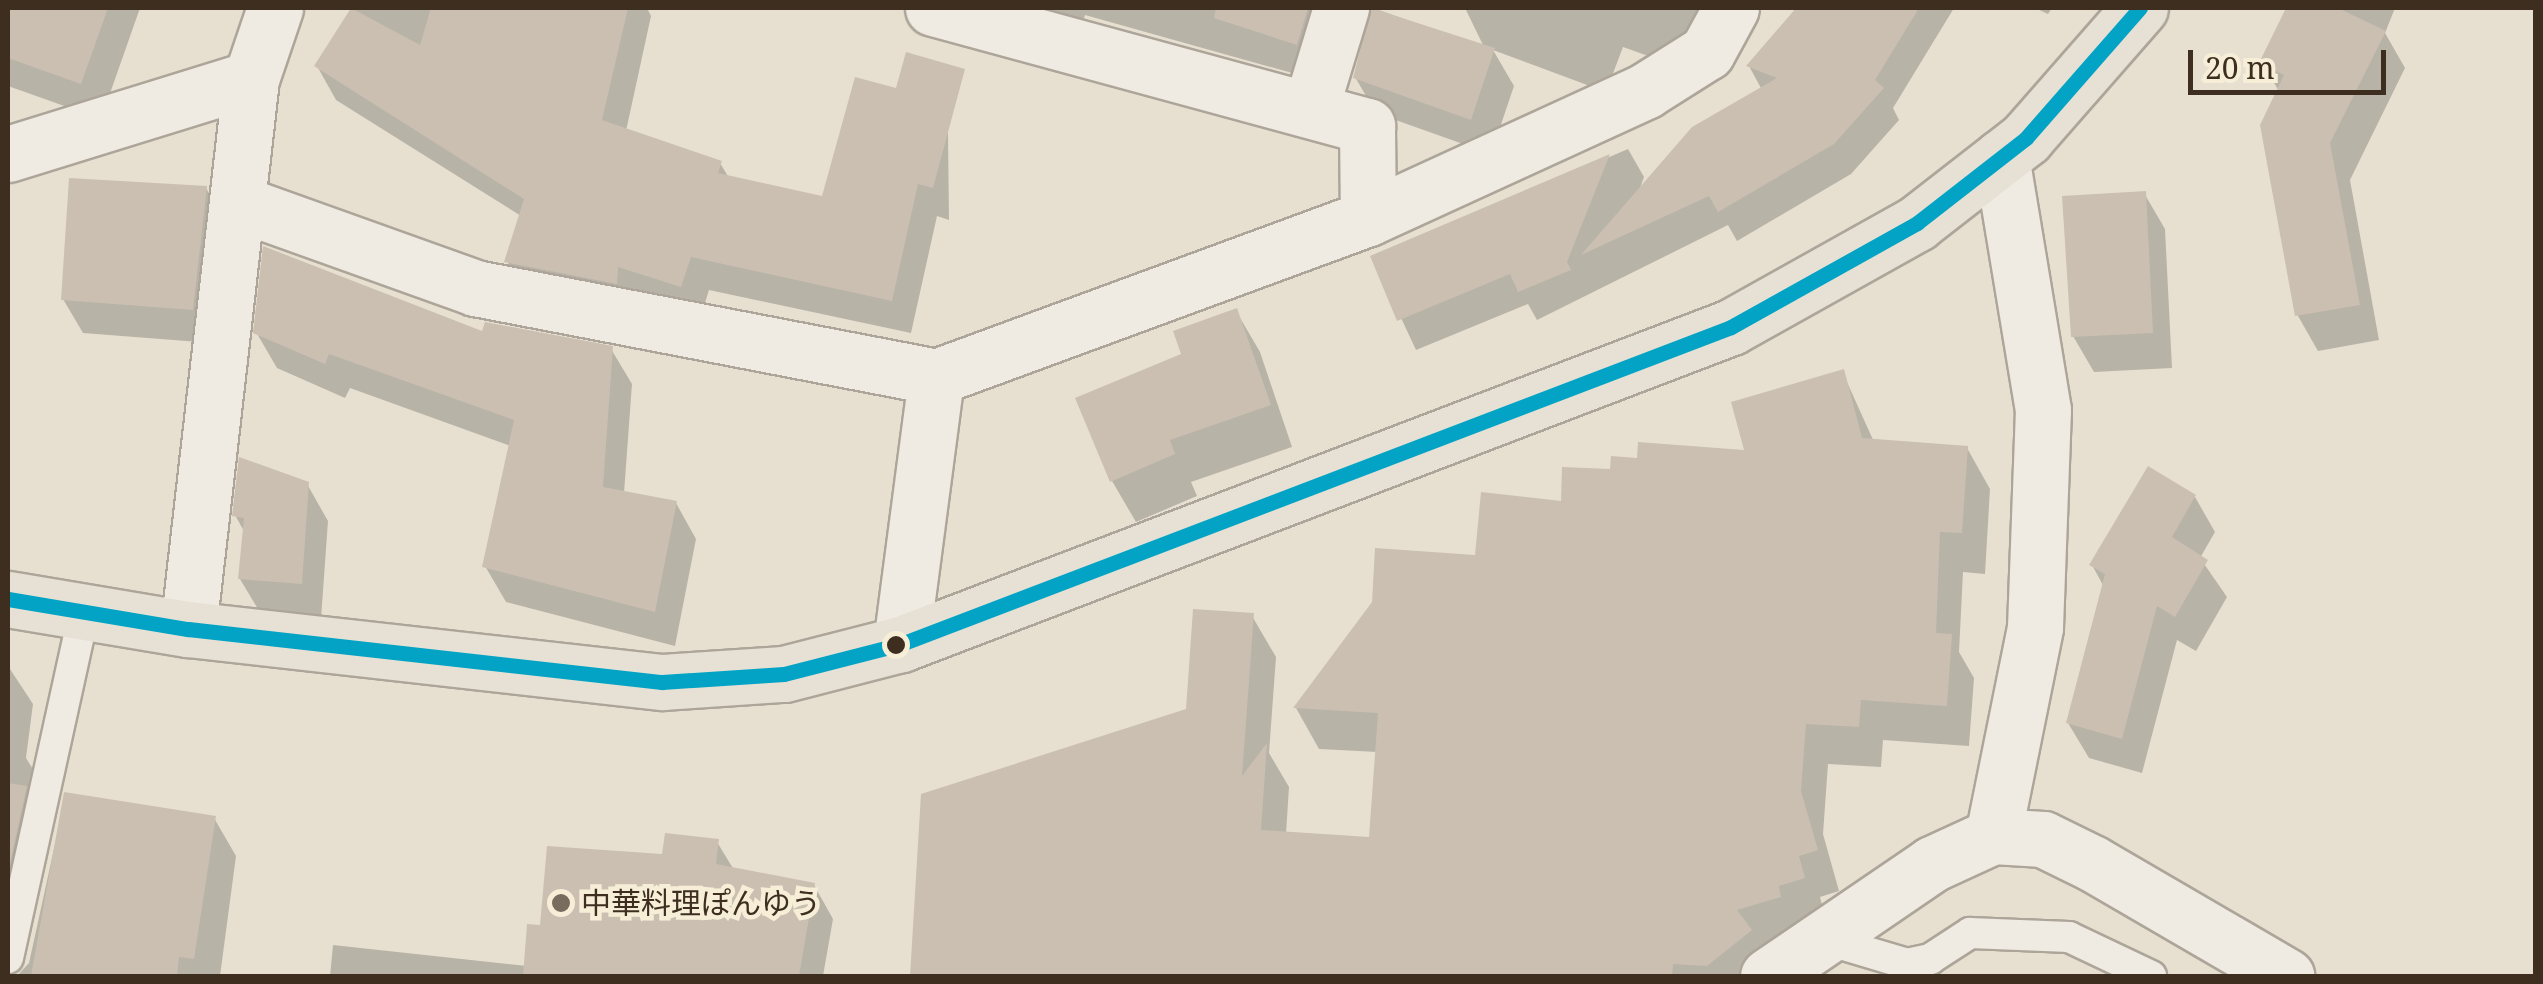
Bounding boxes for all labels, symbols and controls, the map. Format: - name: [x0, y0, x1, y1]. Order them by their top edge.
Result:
- scale bar: [2193, 30, 2390, 92]
- text: 20 m: [2205, 47, 2275, 88]
- unlabelled marker: [886, 635, 906, 655]
- place label: 中華料理ぽんゆう: [581, 885, 821, 921]
- marker: 中華料理ぽんゆう: [550, 892, 572, 914]

